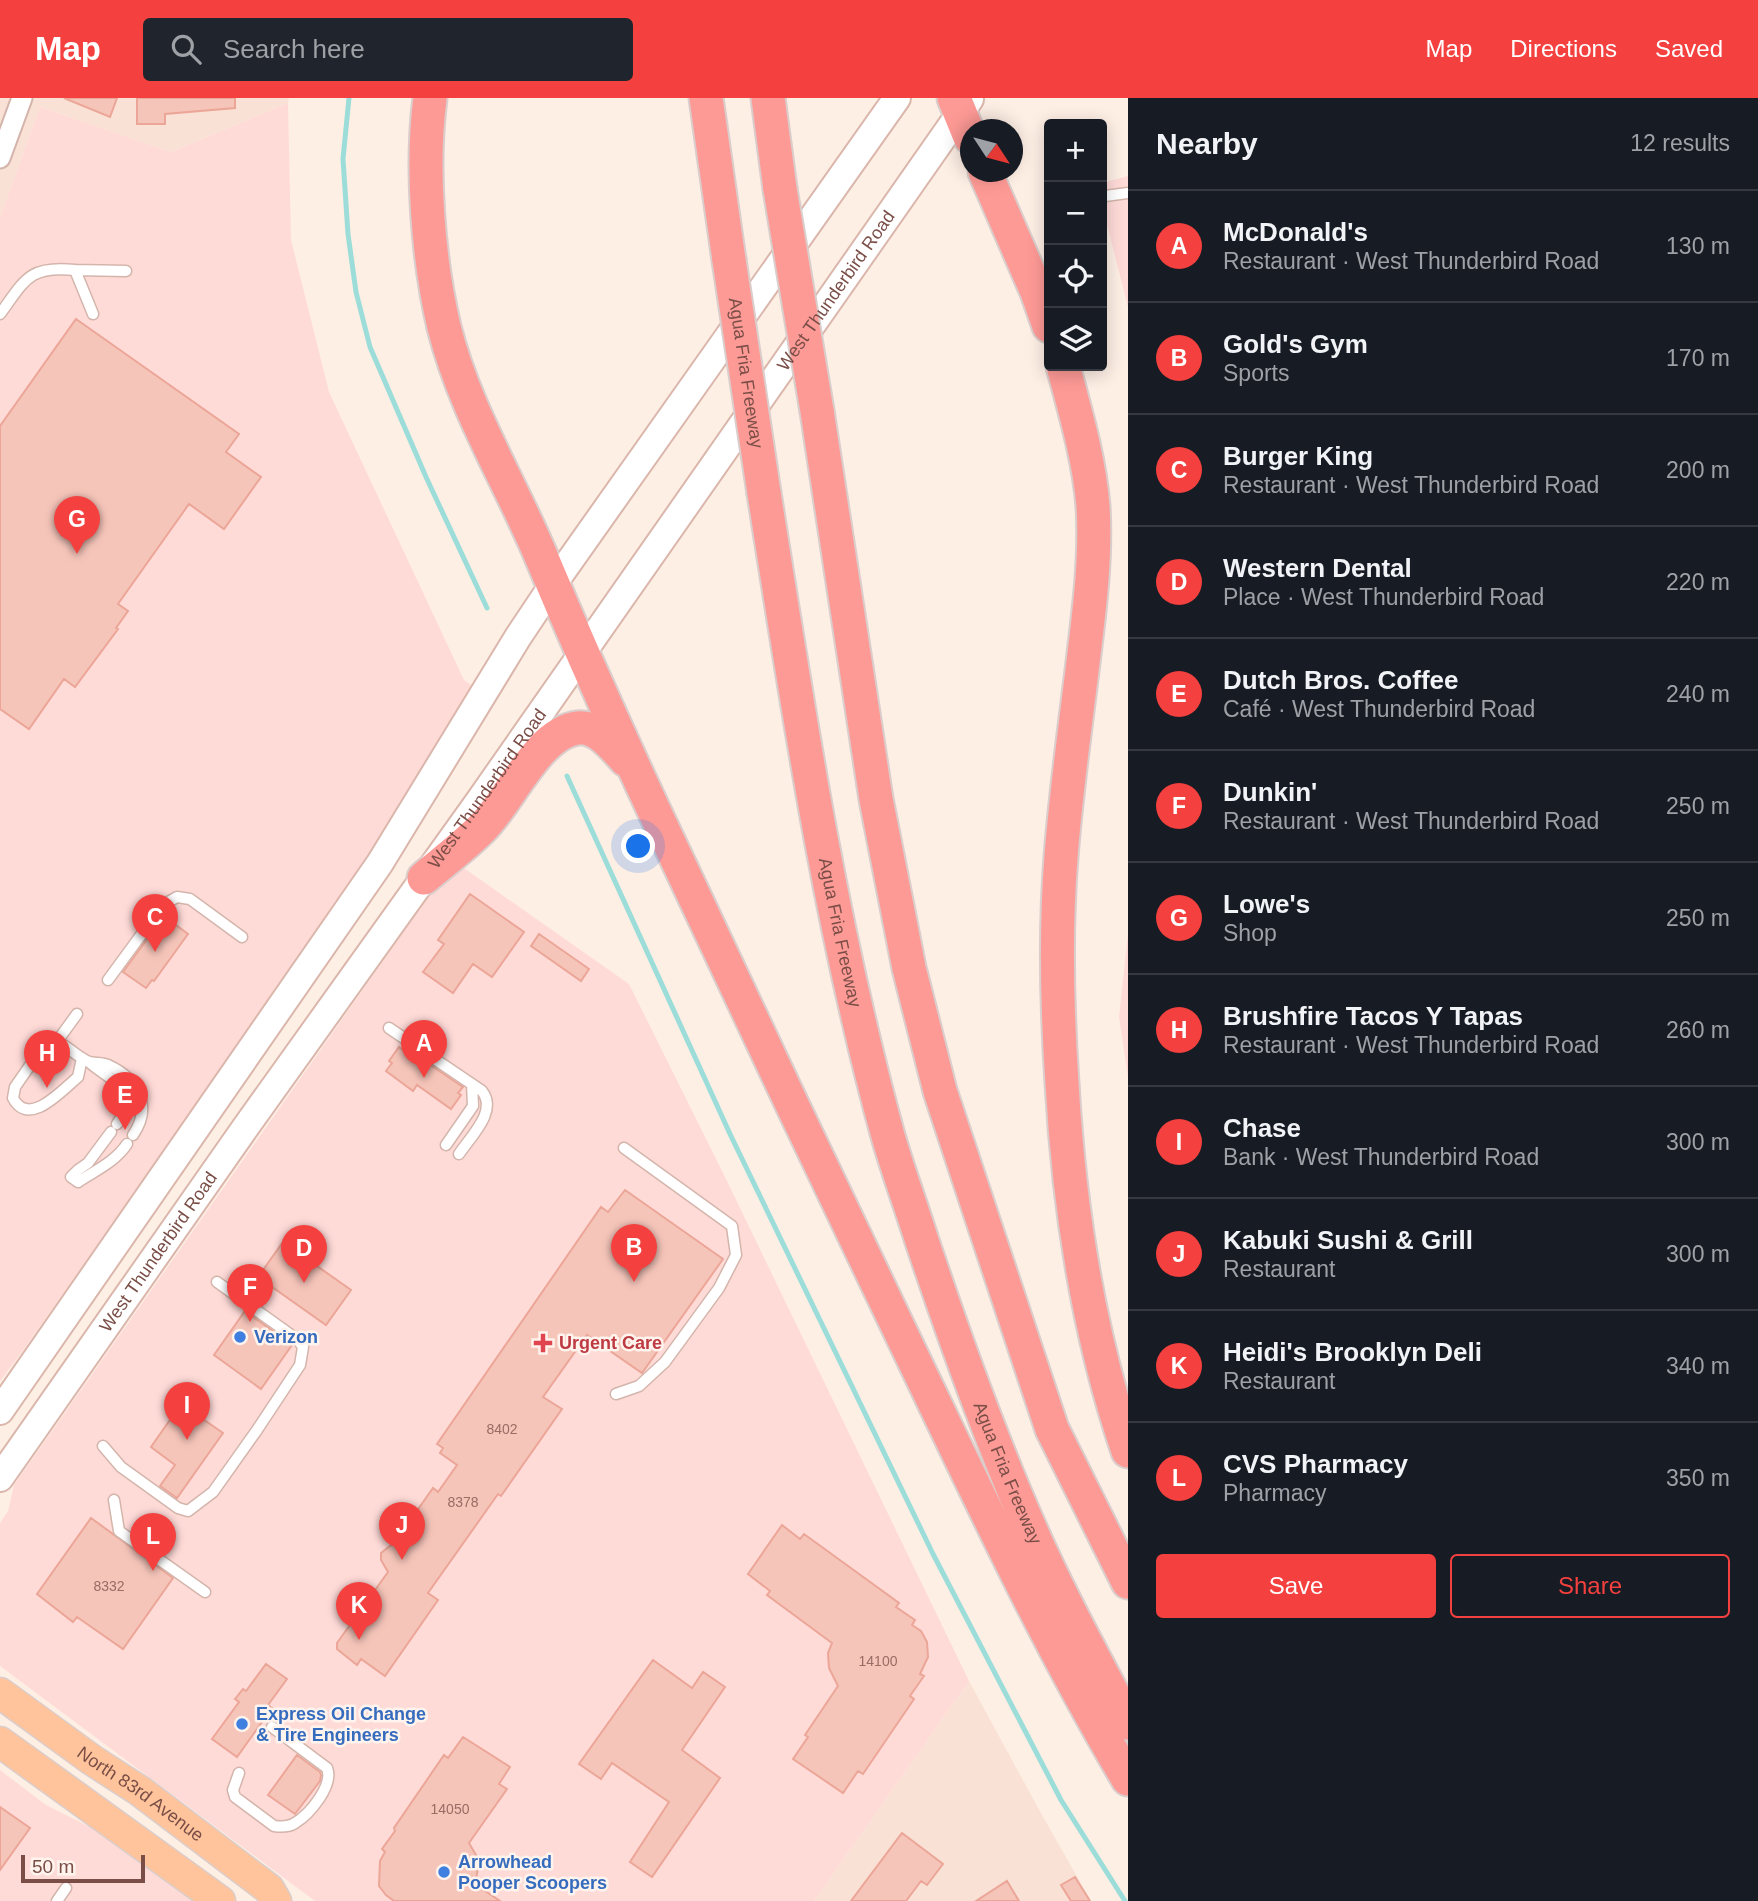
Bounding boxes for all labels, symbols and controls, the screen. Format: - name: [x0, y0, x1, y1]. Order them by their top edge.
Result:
- search box: [143, 18, 633, 81]
- text: Map: [35, 30, 101, 67]
- icon: search: [167, 30, 205, 68]
- text: Search here: [223, 34, 365, 64]
- text: Map: [1426, 35, 1472, 62]
- text: Directions: [1510, 35, 1617, 62]
- text: Saved: [1655, 35, 1723, 62]
- north arrow: [960, 119, 1023, 182]
- map controls: [1044, 119, 1107, 371]
- button: +: [1044, 119, 1107, 182]
- text: Nearby: [1156, 127, 1258, 160]
- text: 12 results: [1630, 130, 1730, 156]
- button: −: [1044, 182, 1107, 245]
- street label: West Thunderbird Road: [773, 207, 899, 375]
- text: McDonald's: [1223, 217, 1368, 247]
- text: A: [1171, 233, 1187, 259]
- text: 130 m: [1666, 233, 1730, 259]
- button: locate: [1044, 245, 1107, 308]
- text: Restaurant · West Thunderbird Road: [1223, 248, 1599, 274]
- street label: Agua Fria Freeway: [725, 296, 767, 449]
- button: layers: [1044, 308, 1107, 371]
- text: Gold's Gym: [1223, 329, 1368, 359]
- text: B: [1171, 345, 1187, 371]
- text: 170 m: [1666, 345, 1730, 371]
- text: Sports: [1223, 360, 1289, 386]
- text: Burger King: [1223, 441, 1373, 471]
- text: C: [1171, 457, 1187, 483]
- text: 200 m: [1666, 457, 1730, 483]
- text: Restaurant · West Thunderbird Road: [1223, 472, 1599, 498]
- pin: G: [54, 496, 100, 554]
- text: Western Dental: [1223, 553, 1412, 583]
- text: D: [1171, 569, 1187, 595]
- text: 220 m: [1666, 569, 1730, 595]
- text: Place · West Thunderbird Road: [1223, 584, 1544, 610]
- text: Dutch Bros. Coffee: [1223, 665, 1458, 695]
- text: E: [1171, 681, 1187, 707]
- text: 240 m: [1666, 681, 1730, 707]
- text: Café · West Thunderbird Road: [1223, 696, 1535, 722]
- street label: West Thunderbird Road: [424, 705, 550, 872]
- text: Dunkin': [1223, 777, 1317, 807]
- text: F: [1172, 793, 1186, 819]
- text: 250 m: [1666, 793, 1730, 819]
- text: Restaurant · West Thunderbird Road: [1223, 808, 1599, 834]
- your location: [621, 829, 655, 863]
- street label: Agua Fria Freeway: [815, 856, 865, 1009]
- text: Lowe's: [1223, 889, 1310, 919]
- pin: C: [132, 894, 178, 952]
- text: G: [1170, 905, 1188, 931]
- text: 250 m: [1666, 905, 1730, 931]
- text: Shop: [1223, 920, 1277, 946]
- text: Brushfire Tacos Y Tapas: [1223, 1001, 1523, 1031]
- text: H: [1171, 1017, 1187, 1043]
- text: 260 m: [1666, 1017, 1730, 1043]
- pin: A: [401, 1020, 447, 1078]
- pin: H: [24, 1030, 70, 1088]
- text: Restaurant · West Thunderbird Road: [1223, 1032, 1599, 1058]
- pin: E: [102, 1072, 148, 1130]
- text: Chase: [1223, 1113, 1301, 1143]
- text: I: [1176, 1129, 1182, 1155]
- text: 300 m: [1666, 1129, 1730, 1155]
- text: Bank · West Thunderbird Road: [1223, 1144, 1539, 1170]
- street label: West Thunderbird Road: [95, 1168, 221, 1336]
- pin: B: [611, 1224, 657, 1282]
- pin: D: [281, 1225, 327, 1283]
- text: Kabuki Sushi & Grill: [1223, 1225, 1473, 1255]
- text: J: [1173, 1241, 1185, 1267]
- text: 300 m: [1666, 1241, 1730, 1267]
- text: Restaurant: [1223, 1256, 1336, 1282]
- pin: F: [227, 1264, 273, 1322]
- place label: Verizon: [254, 1327, 318, 1347]
- marker: Verizon: [232, 1329, 248, 1345]
- marker: Urgent Care: [533, 1333, 553, 1353]
- place label: Urgent Care: [559, 1333, 662, 1353]
- text: Heidi's Brooklyn Deli: [1223, 1337, 1482, 1367]
- text: K: [1171, 1353, 1187, 1379]
- text: 340 m: [1666, 1353, 1730, 1379]
- text: Restaurant: [1223, 1368, 1336, 1394]
- pin: I: [164, 1382, 210, 1440]
- street label: Agua Fria Freeway: [969, 1399, 1046, 1547]
- house number: 8402: [486, 1421, 518, 1437]
- text: CVS Pharmacy: [1223, 1449, 1408, 1479]
- text: L: [1172, 1465, 1186, 1491]
- text: 350 m: [1666, 1465, 1730, 1491]
- text: Pharmacy: [1223, 1480, 1327, 1506]
- house number: 8378: [447, 1494, 479, 1510]
- pin: J: [379, 1502, 425, 1560]
- pin: L: [130, 1513, 176, 1571]
- button: Save: [1156, 1554, 1436, 1618]
- button: Share: [1450, 1554, 1730, 1618]
- house number: 8332: [93, 1578, 125, 1594]
- pin: K: [336, 1582, 382, 1640]
- house number: 14100: [859, 1653, 898, 1669]
- place label: Express Oil Change & Tire Engineers: [256, 1704, 426, 1745]
- marker: Express Oil Change & Tire Engineers: [234, 1716, 250, 1732]
- street label: North 83rd Avenue: [73, 1743, 207, 1846]
- house number: 14050: [431, 1801, 470, 1817]
- scale bar: [21, 1852, 145, 1884]
- place label: Arrowhead Pooper Scoopers: [458, 1852, 607, 1893]
- text: 50 m: [32, 1856, 74, 1877]
- marker: Arrowhead Pooper Scoopers: [436, 1864, 452, 1880]

